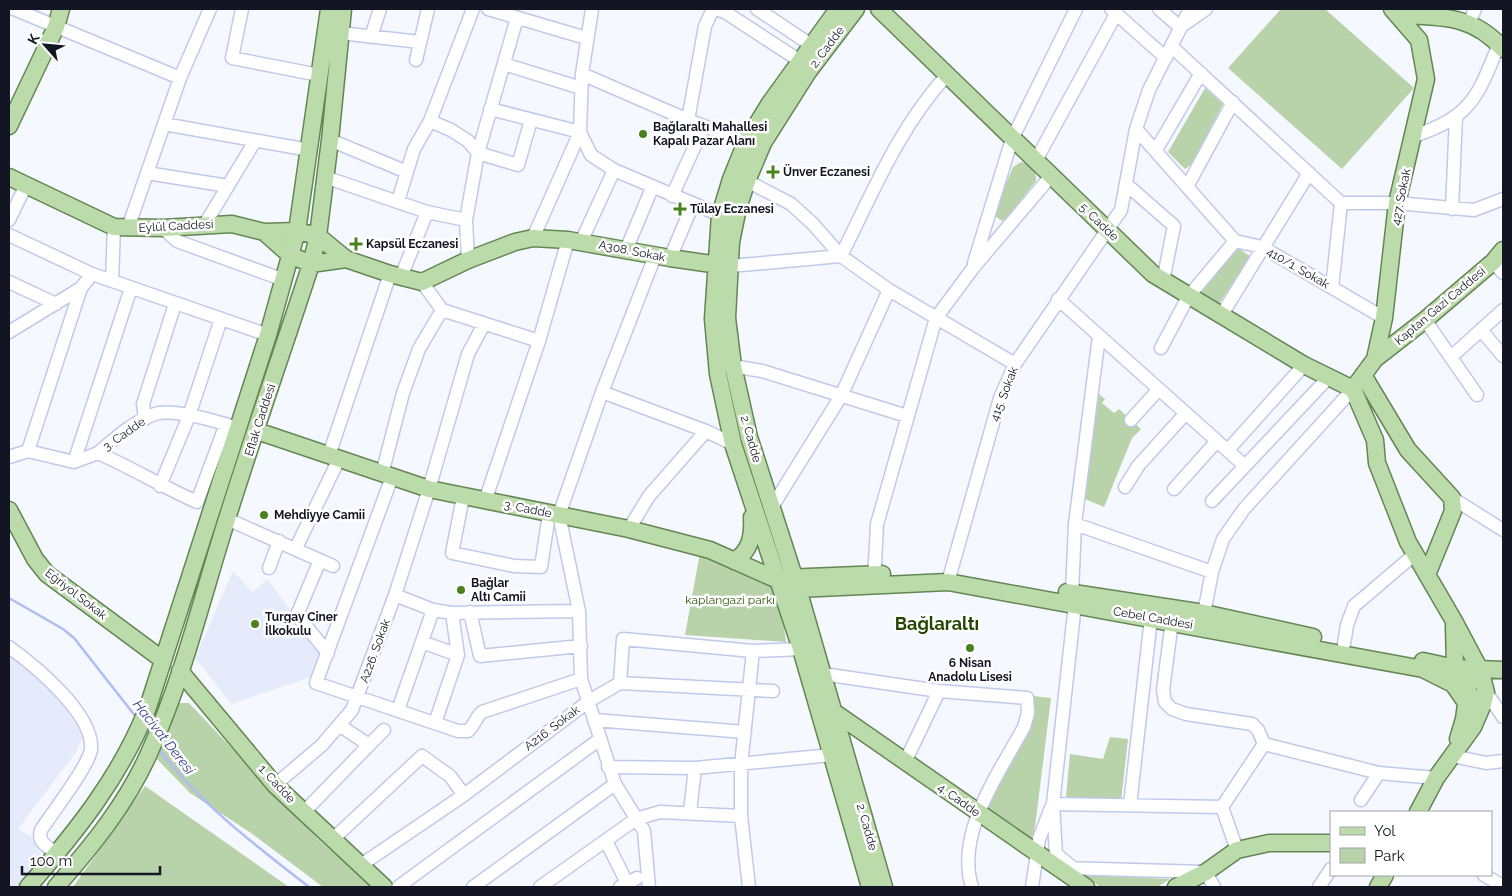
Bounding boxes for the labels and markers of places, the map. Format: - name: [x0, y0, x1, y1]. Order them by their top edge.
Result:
- place label: Bağlaraltı Mahallesi Kapalı Pazar Alanı: [653, 120, 767, 148]
- marker: Bağlaraltı Mahallesi Kapalı Pazar Alanı: [637, 128, 649, 140]
- place label: Ünver Eczanesi: [783, 164, 870, 179]
- marker: Ünver Eczanesi: [767, 166, 779, 178]
- place label: Tülay Eczanesi: [690, 202, 774, 216]
- marker: Tülay Eczanesi: [674, 203, 686, 215]
- place label: Kapsül Eczanesi: [366, 237, 458, 251]
- marker: Kapsül Eczanesi: [350, 238, 362, 250]
- place label: Mehdiyye Camii: [274, 508, 365, 522]
- marker: Mehdiyye Camii: [258, 509, 270, 521]
- place label: Bağlar Altı Camii: [471, 576, 526, 604]
- marker: Bağlar Altı Camii: [455, 584, 467, 596]
- place label: Turgay Ciner İlkokulu: [265, 610, 338, 638]
- marker: Turgay Ciner İlkokulu: [249, 618, 261, 630]
- marker: 6 Nisan Anadolu Lisesi: [964, 642, 976, 654]
- place label: 6 Nisan Anadolu Lisesi: [928, 656, 1012, 684]

